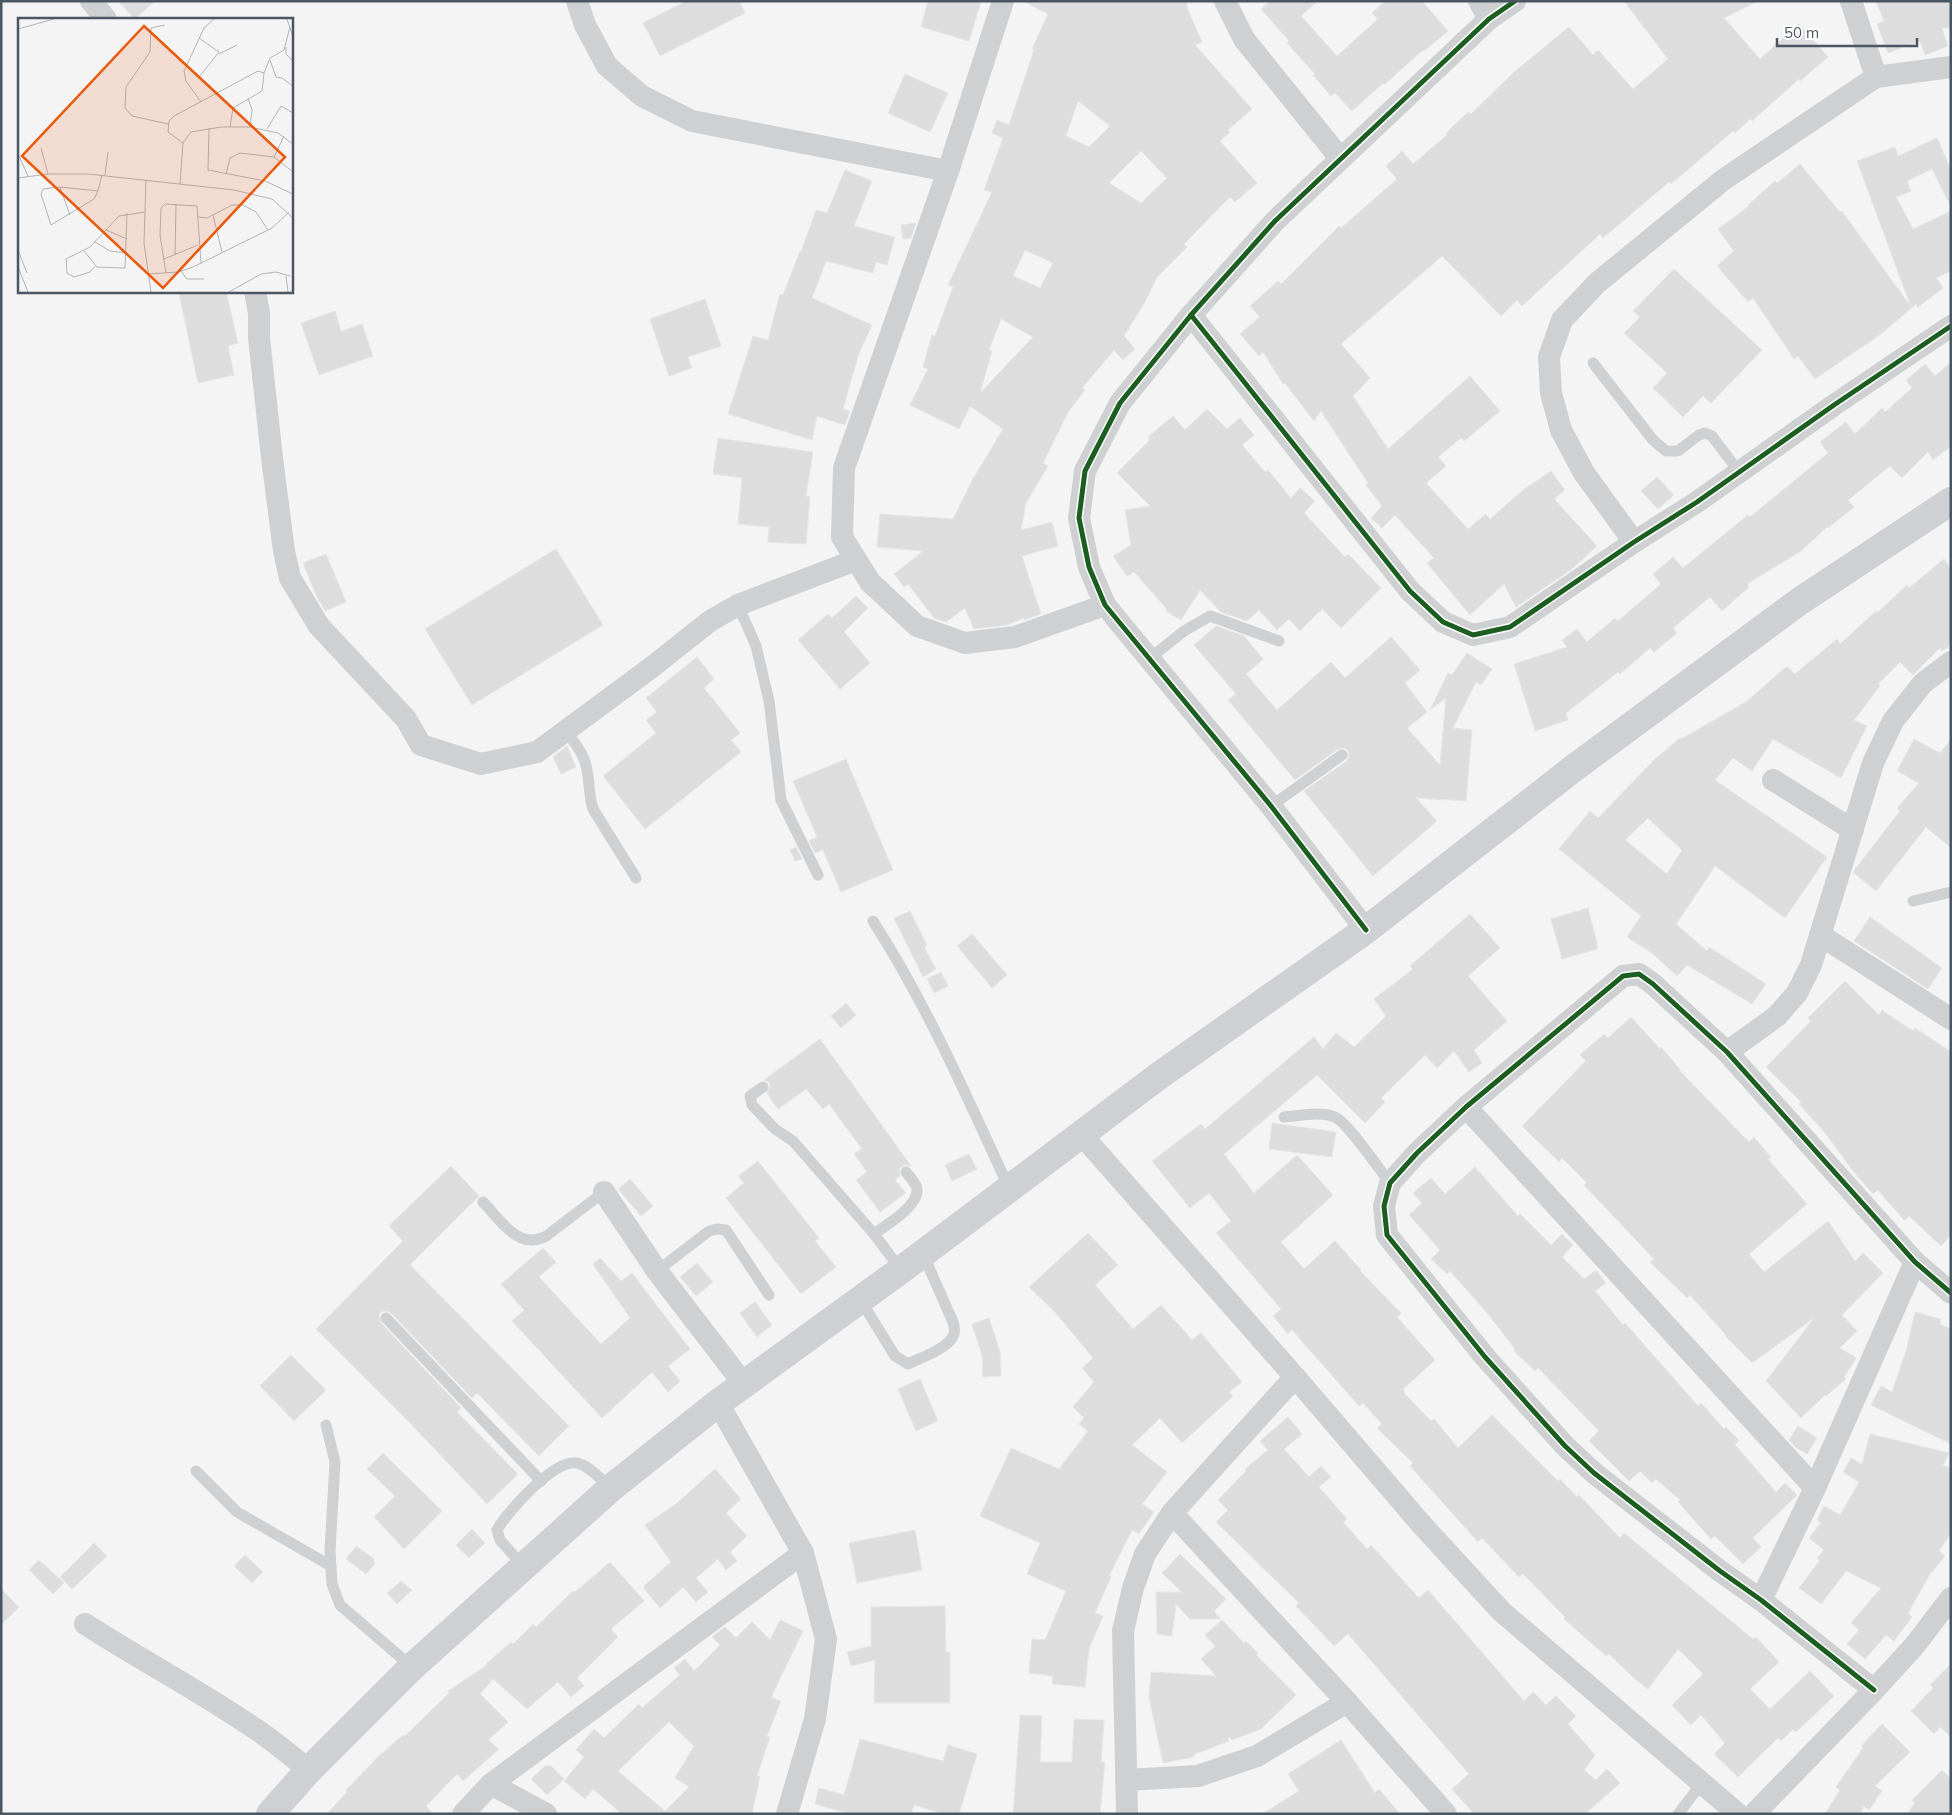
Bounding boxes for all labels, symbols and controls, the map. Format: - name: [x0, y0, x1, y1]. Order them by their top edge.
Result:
- scale bar: [1777, 15, 1917, 47]
- inset map: [18, 18, 292, 292]
- text: 50 m: [1784, 23, 1819, 42]

